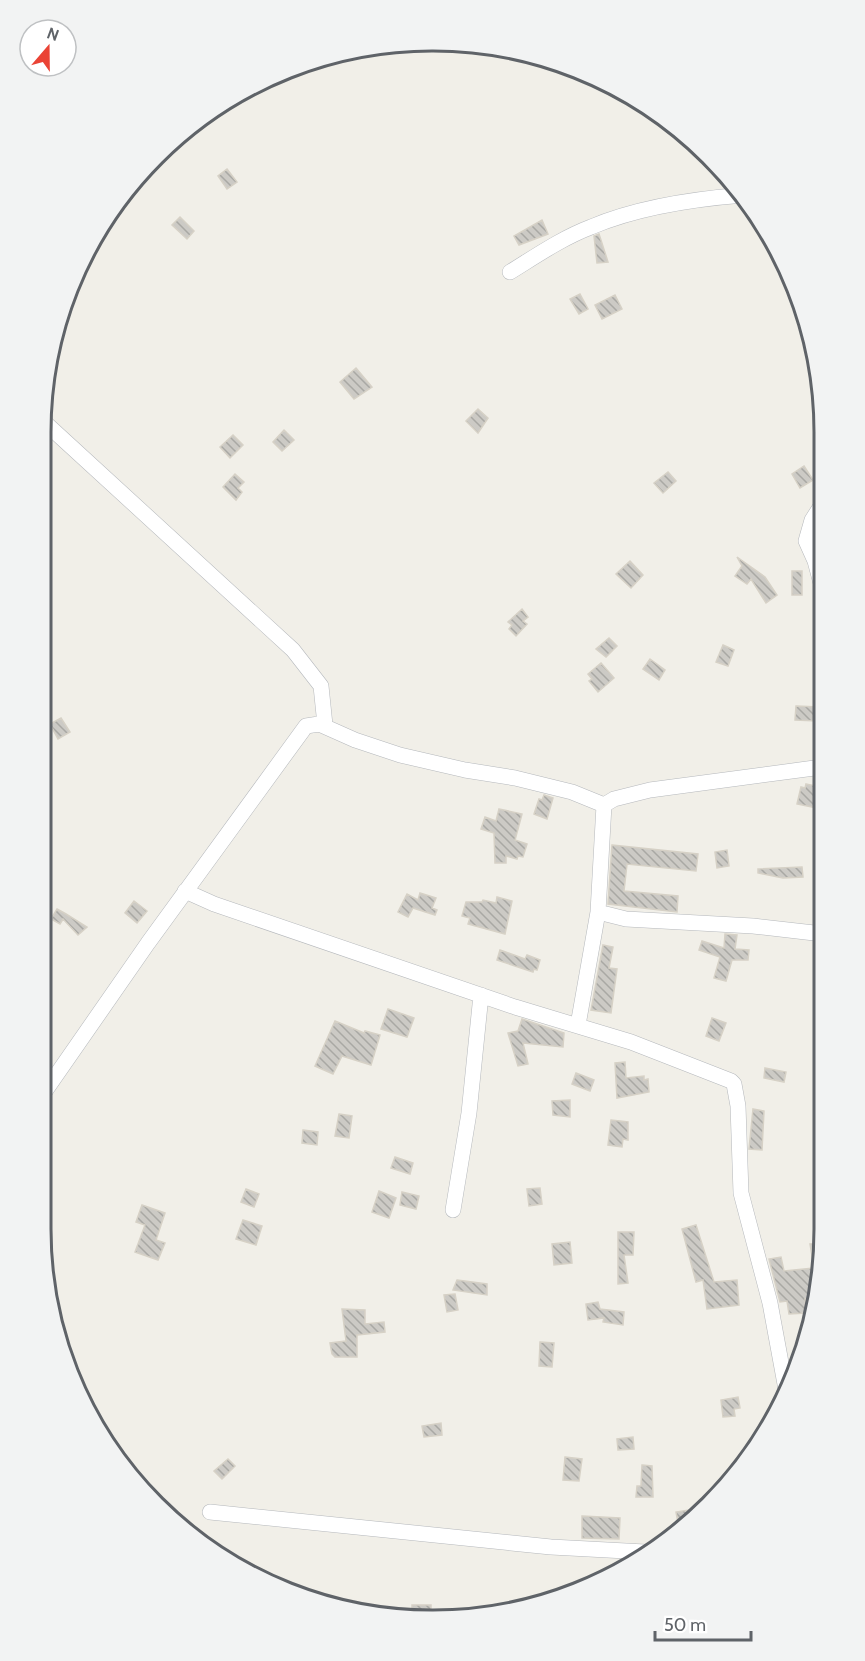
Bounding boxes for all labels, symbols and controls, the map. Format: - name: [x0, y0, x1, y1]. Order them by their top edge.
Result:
- north arrow: [18, 18, 78, 78]
- text: N: [44, 24, 62, 45]
- scale bar: [655, 1604, 751, 1642]
- text: 50 m: [664, 1614, 706, 1636]

